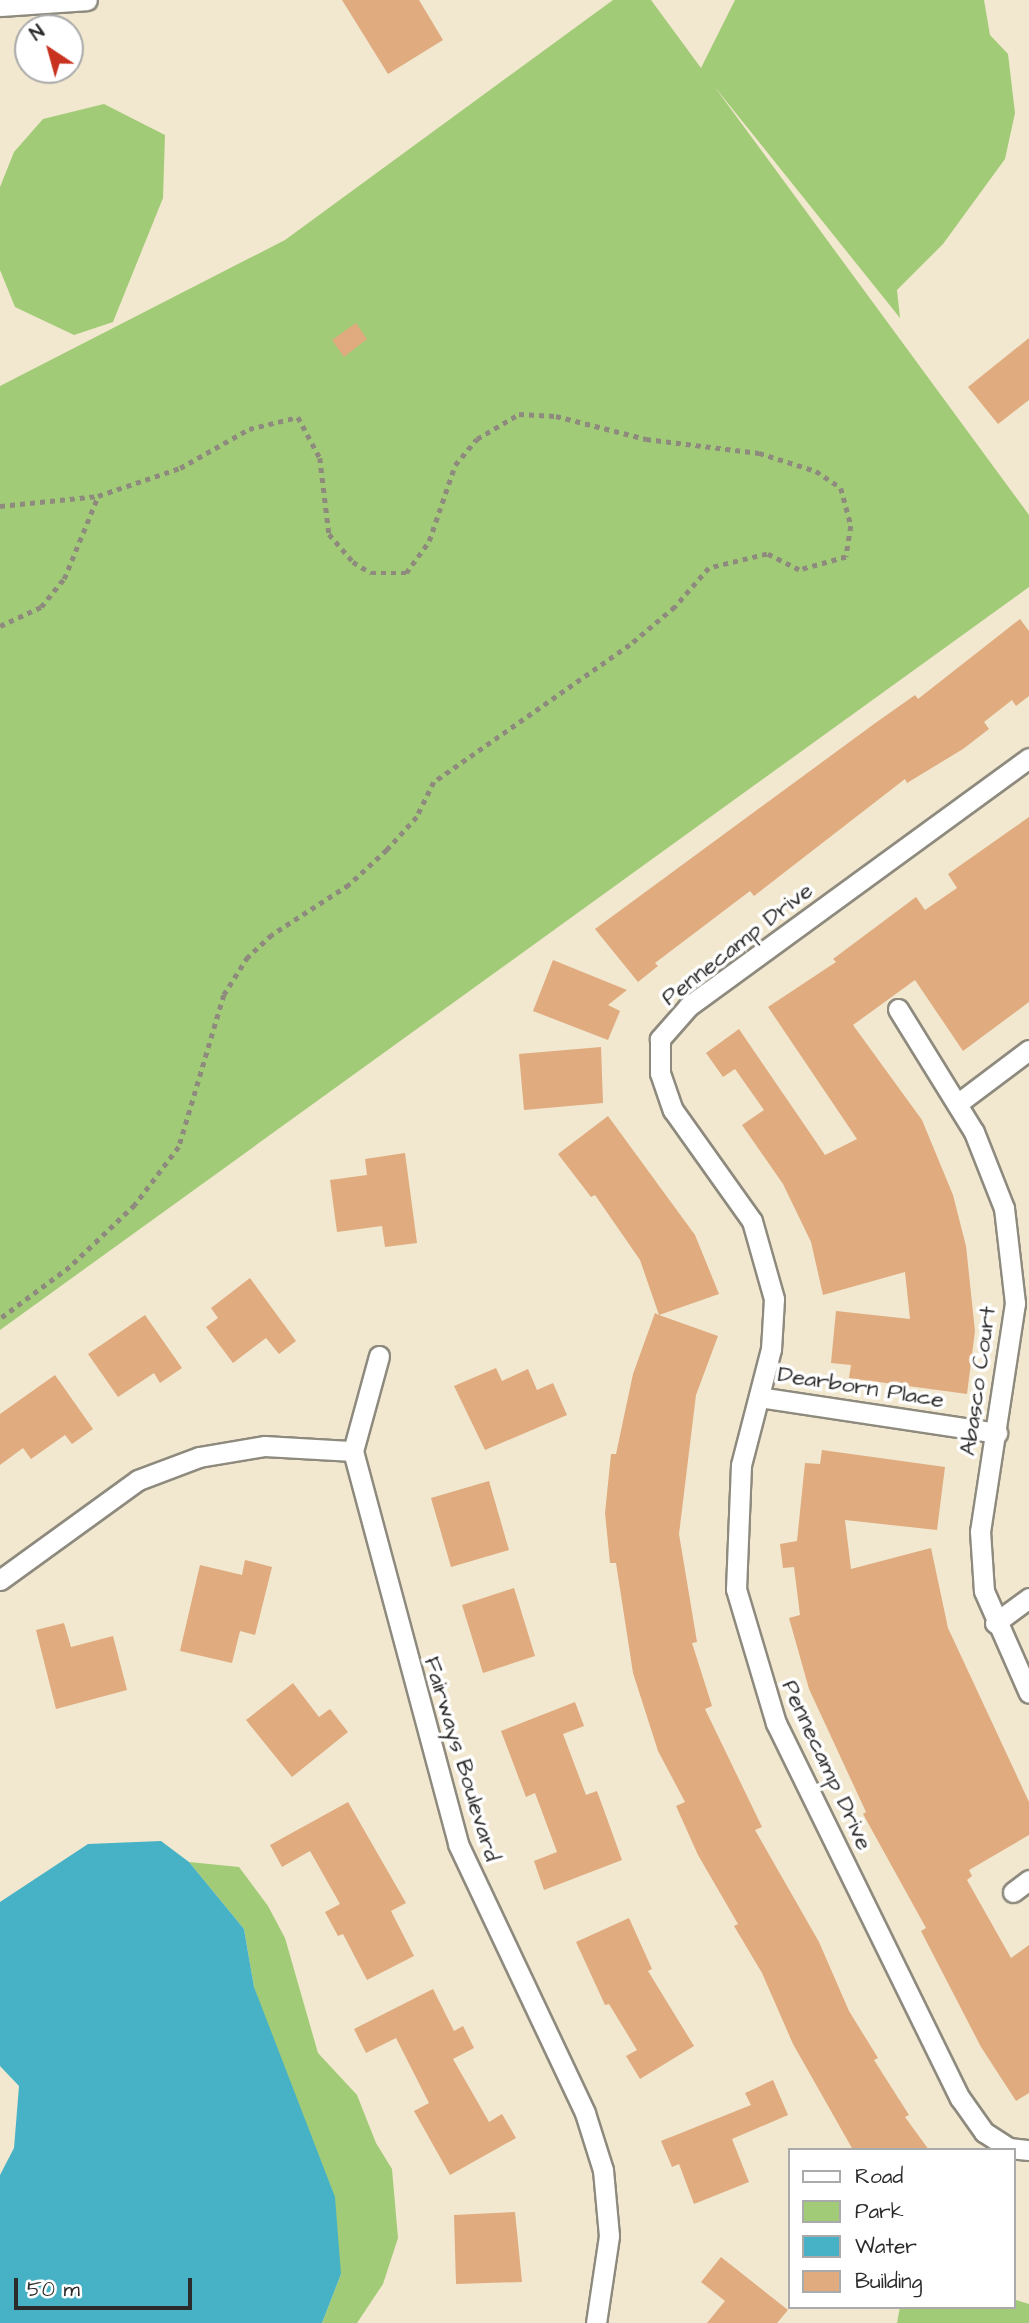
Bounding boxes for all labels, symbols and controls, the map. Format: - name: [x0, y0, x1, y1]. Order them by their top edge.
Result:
- north arrow: [14, 14, 84, 84]
- text: N: [25, 19, 50, 48]
- street label: Pennecamp Drive: [656, 876, 818, 1012]
- street label: Abasco Court: [954, 1305, 1002, 1457]
- street label: Dearborn Place: [776, 1360, 946, 1414]
- street label: Fairways Boulevard: [418, 1653, 506, 1865]
- street label: Pennecamp Drive: [776, 1676, 878, 1854]
- legend: [788, 2148, 1015, 2309]
- text: Road: [855, 2162, 903, 2191]
- text: Park: [855, 2197, 904, 2226]
- text: Water: [855, 2232, 917, 2261]
- scale bar: [18, 2264, 196, 2308]
- text: Building: [855, 2267, 922, 2296]
- text: 50 m: [27, 2275, 80, 2304]

